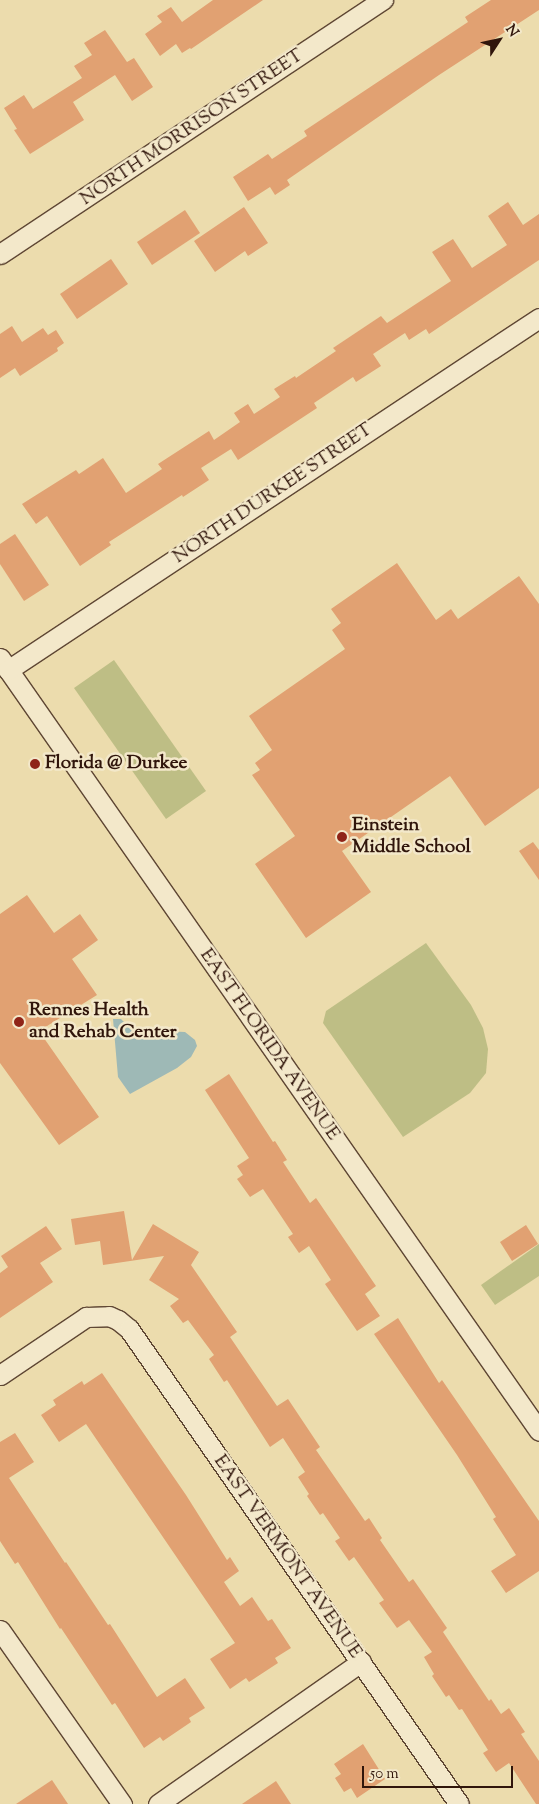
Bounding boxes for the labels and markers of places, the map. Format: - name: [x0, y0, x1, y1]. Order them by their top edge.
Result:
- place label: Florida @ Durkee: [45, 753, 187, 775]
- marker: Florida @ Durkee: [29, 758, 41, 770]
- place label: Einstein Middle School: [352, 815, 471, 859]
- marker: Einstein Middle School: [336, 831, 348, 843]
- place label: Rennes Health and Rehab Center: [29, 1000, 177, 1044]
- marker: Rennes Health and Rehab Center: [13, 1016, 25, 1028]

